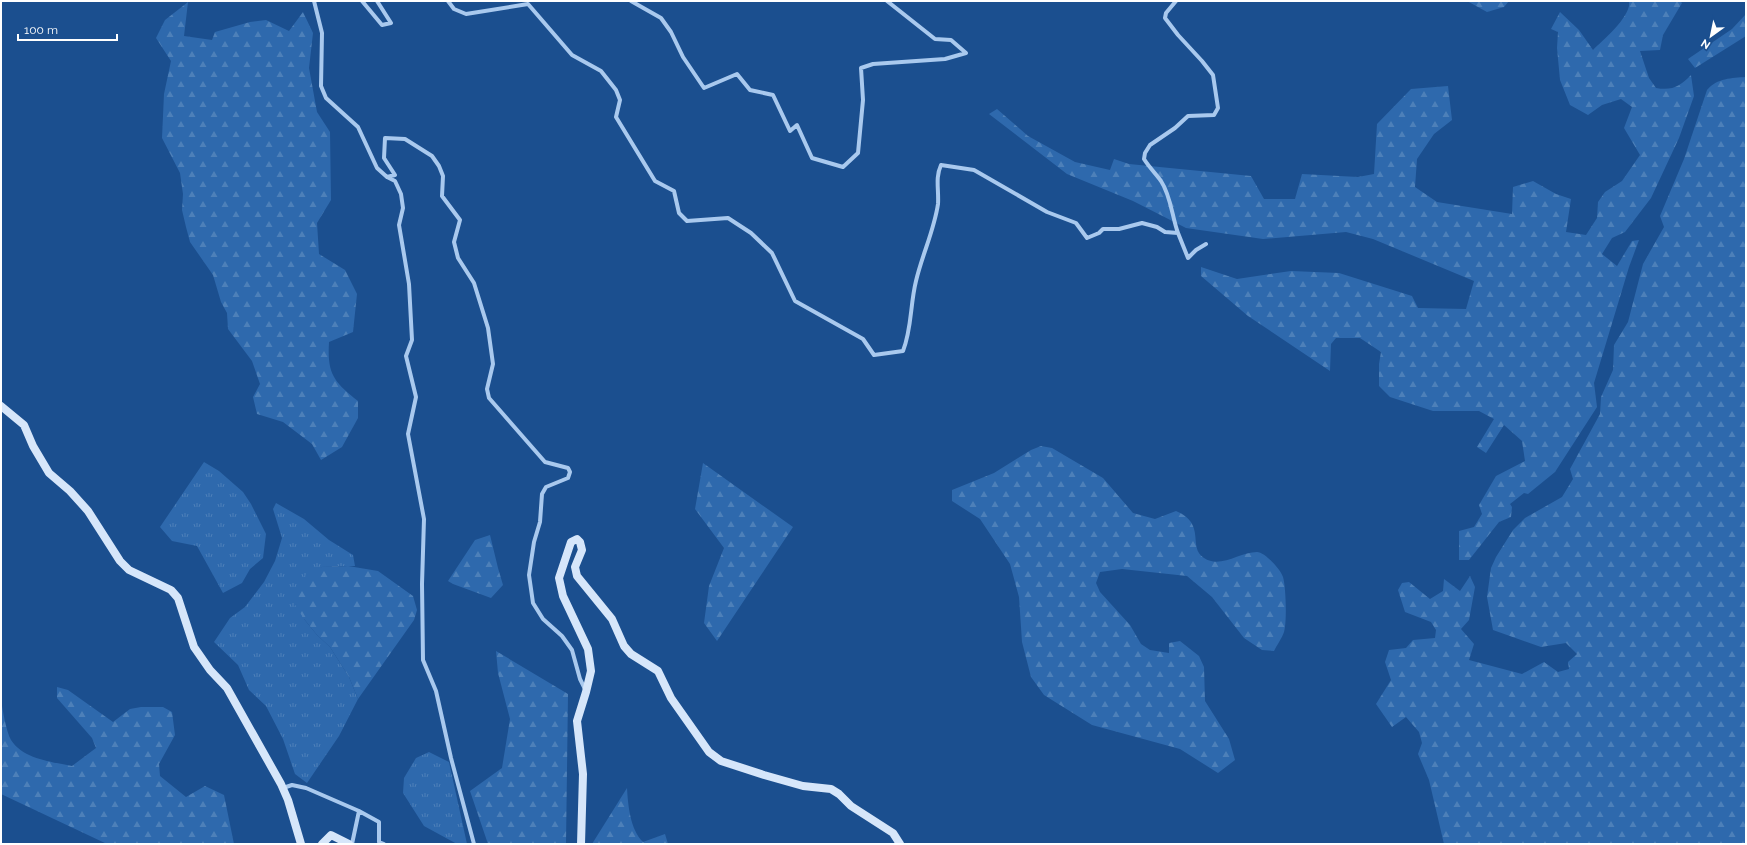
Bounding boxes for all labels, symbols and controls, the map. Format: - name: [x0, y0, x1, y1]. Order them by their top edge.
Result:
- scale bar: [18, 16, 117, 42]
- north arrow: [1691, 16, 1731, 56]
- text: 100 m: [24, 23, 58, 37]
- text: N: [1699, 36, 1713, 52]

